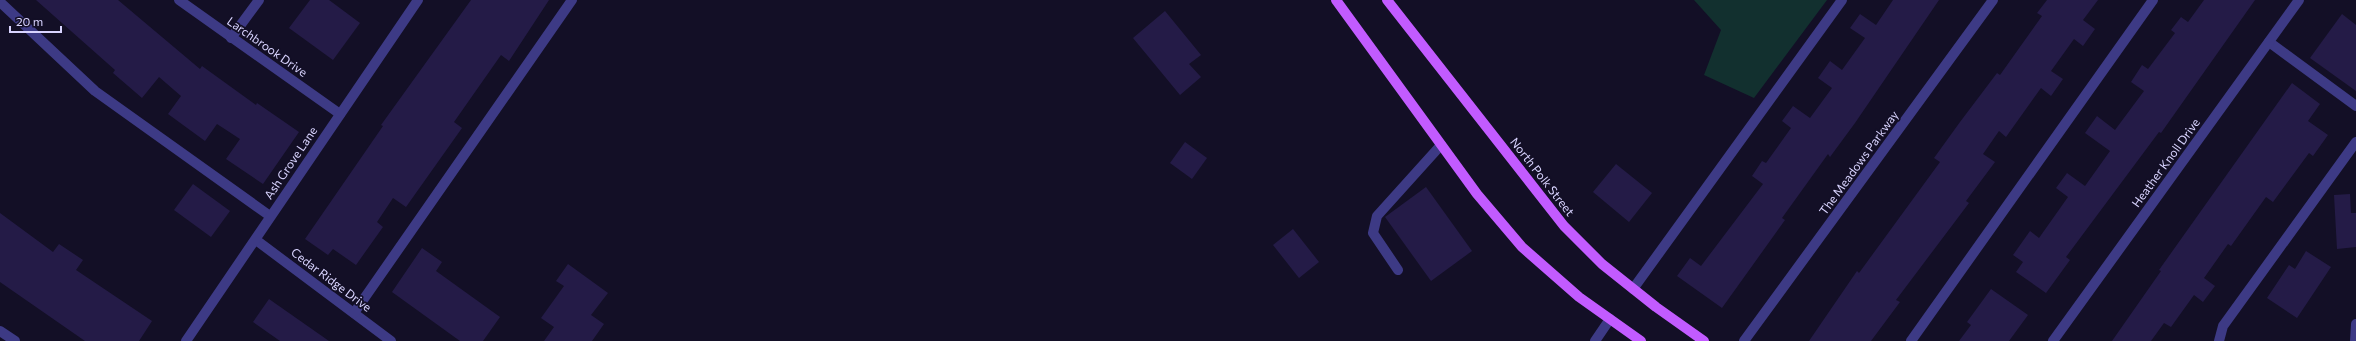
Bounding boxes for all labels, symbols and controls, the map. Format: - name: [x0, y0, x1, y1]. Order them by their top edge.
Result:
- scale bar: [10, 8, 61, 34]
- street label: Larchbrook Drive: [225, 13, 310, 79]
- text: 20 m: [16, 14, 43, 28]
- street label: The Meadows Parkway: [1816, 108, 1901, 217]
- street label: Heather Knoll Drive: [2128, 115, 2202, 210]
- street label: Ash Grove Lane: [261, 124, 320, 201]
- street label: North Polk Street: [1508, 134, 1578, 218]
- street label: Cedar Ridge Drive: [289, 244, 375, 314]

